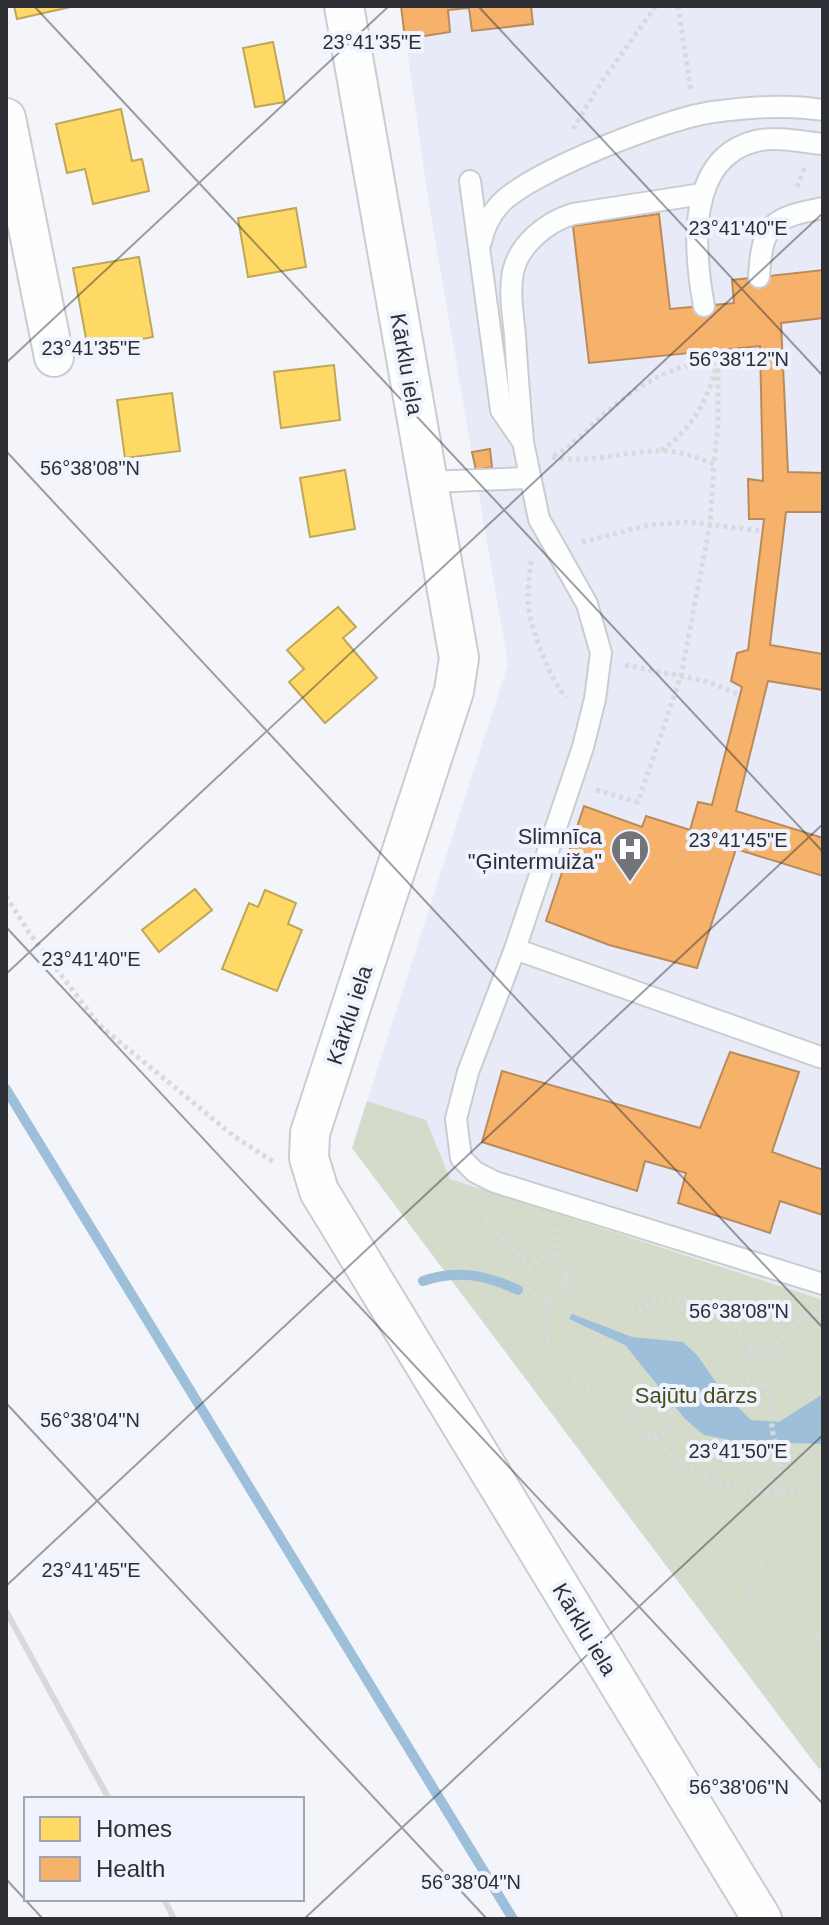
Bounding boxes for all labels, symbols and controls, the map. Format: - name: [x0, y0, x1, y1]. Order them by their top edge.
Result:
- text: 23°41'35"E: [323, 31, 422, 53]
- text: 23°41'40"E: [689, 217, 788, 239]
- street label: Kārklu iela: [385, 311, 428, 418]
- text: 23°41'35"E: [42, 337, 141, 359]
- text: 56°38'12"N: [689, 348, 789, 370]
- text: 56°38'08"N: [40, 457, 140, 479]
- place label: Slimnīca "Ģintermuiža": [468, 824, 603, 874]
- hospital icon: Slimnīca "Ģintermuiža": [609, 828, 651, 883]
- text: 23°41'45"E: [689, 829, 788, 851]
- text: 23°41'40"E: [42, 948, 141, 970]
- street label: Kārklu iela: [322, 962, 377, 1068]
- text: 56°38'08"N: [689, 1300, 789, 1322]
- park label: Sajūtu dārzs: [635, 1383, 757, 1408]
- text: 56°38'04"N: [40, 1409, 140, 1431]
- text: 23°41'50"E: [689, 1440, 788, 1462]
- text: 23°41'45"E: [42, 1559, 141, 1581]
- street label: Kārklu iela: [547, 1579, 622, 1680]
- text: 56°38'06"N: [689, 1776, 789, 1798]
- legend: [24, 1797, 304, 1901]
- text: Homes: [96, 1815, 172, 1842]
- text: Health: [96, 1855, 165, 1882]
- text: 56°38'04"N: [421, 1871, 521, 1893]

